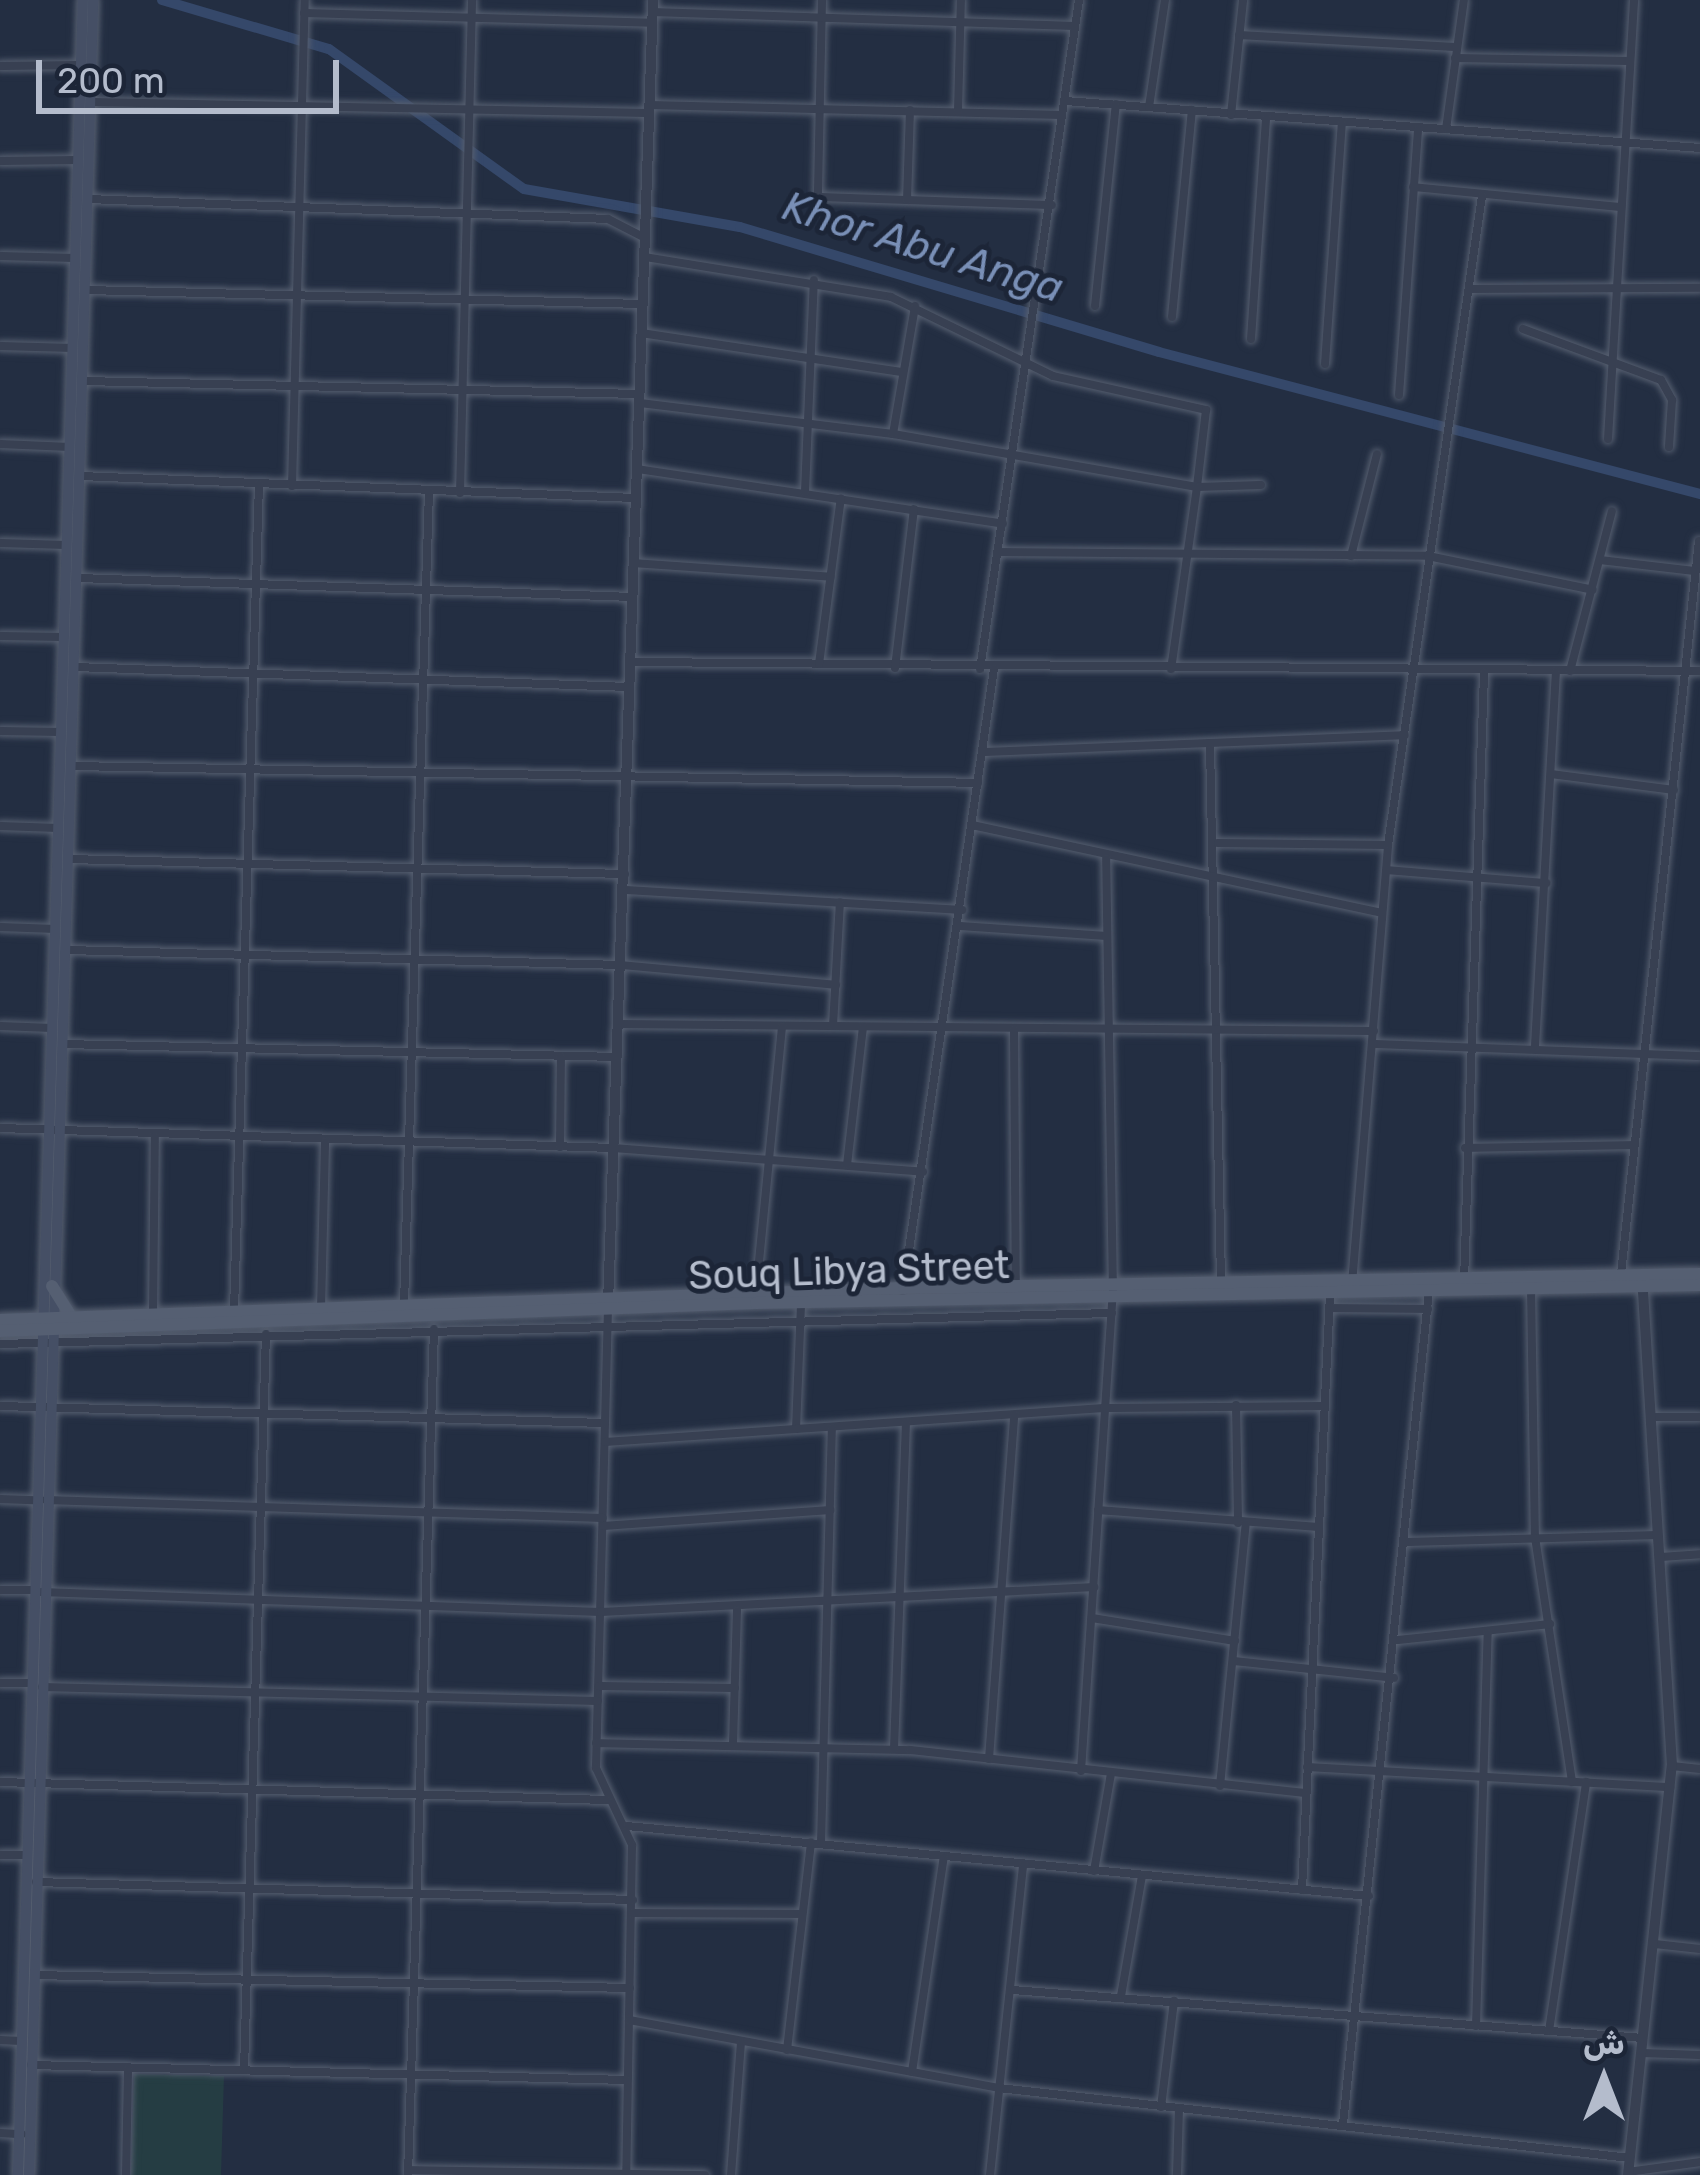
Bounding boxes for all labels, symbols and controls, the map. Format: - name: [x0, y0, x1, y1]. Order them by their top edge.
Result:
- scale bar: [42, 36, 345, 110]
- text: 200 m: [57, 59, 165, 102]
- water label: Khor Abu Anga: [775, 180, 1071, 314]
- street label: Souq Libya Street: [688, 1242, 1010, 1300]
- north arrow: [1544, 2019, 1664, 2139]
- text: ش: [1583, 2023, 1625, 2062]

